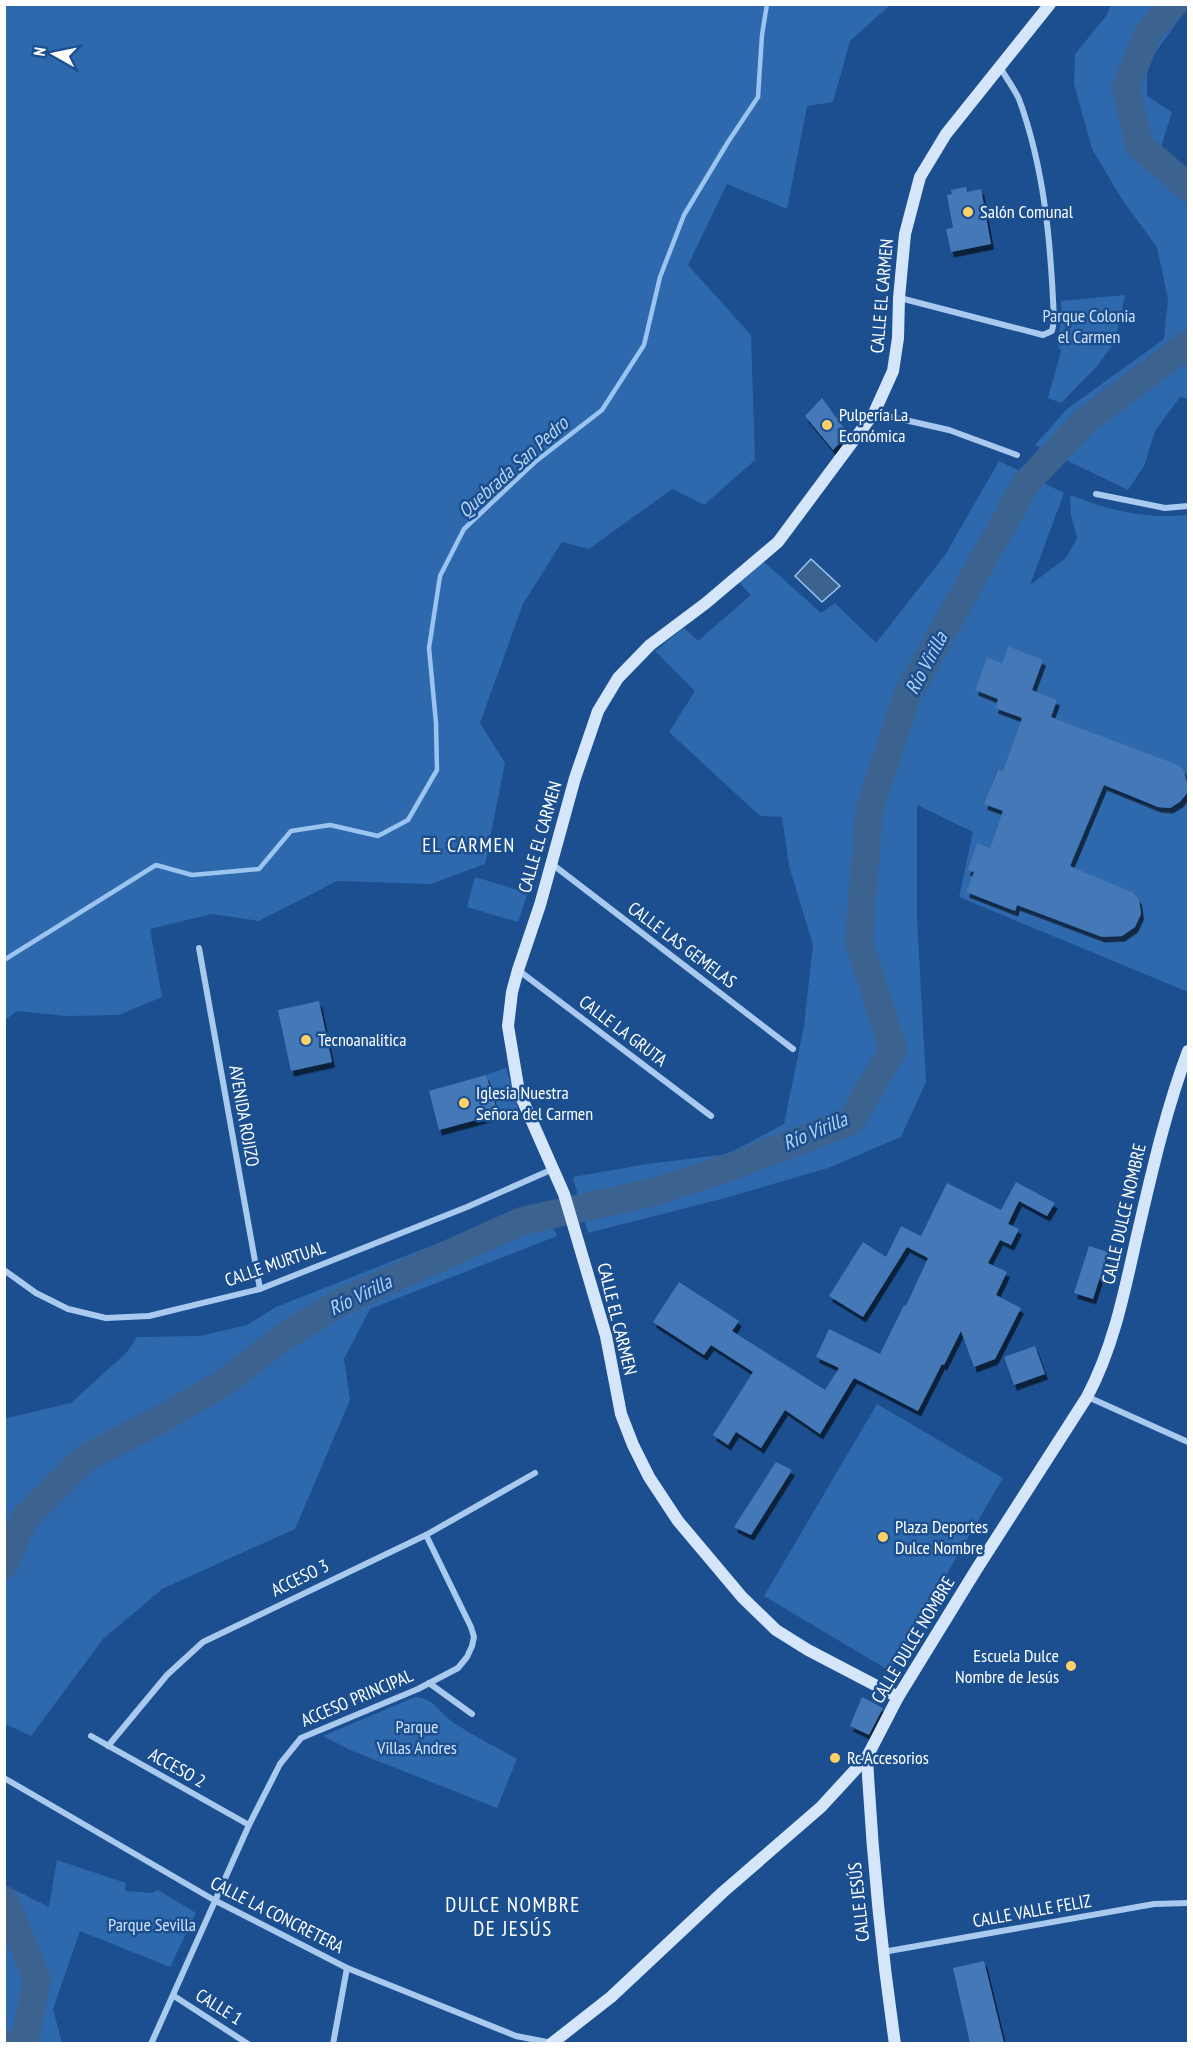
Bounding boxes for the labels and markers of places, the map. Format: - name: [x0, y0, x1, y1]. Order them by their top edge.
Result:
- place label: Salón Comunal: [980, 200, 1074, 223]
- marker: Salón Comunal: [961, 205, 975, 219]
- place label: Pulpería La Económica: [839, 403, 908, 447]
- marker: Pulpería La Económica: [820, 418, 834, 432]
- place label: Tecnoanalitica: [318, 1028, 406, 1051]
- marker: Tecnoanalitica: [299, 1033, 313, 1047]
- place label: Iglesia Nuestra Señora del Carmen: [476, 1081, 593, 1125]
- marker: Iglesia Nuestra Señora del Carmen: [457, 1096, 471, 1110]
- place label: Plaza Deportes Dulce Nombre: [895, 1515, 988, 1559]
- marker: Plaza Deportes Dulce Nombre: [876, 1530, 890, 1544]
- place label: Escuela Dulce Nombre de Jesús: [955, 1644, 1059, 1688]
- marker: Escuela Dulce Nombre de Jesús: [1064, 1659, 1078, 1673]
- place label: Rc Accesorios: [847, 1746, 929, 1769]
- marker: Rc Accesorios: [828, 1751, 842, 1765]

